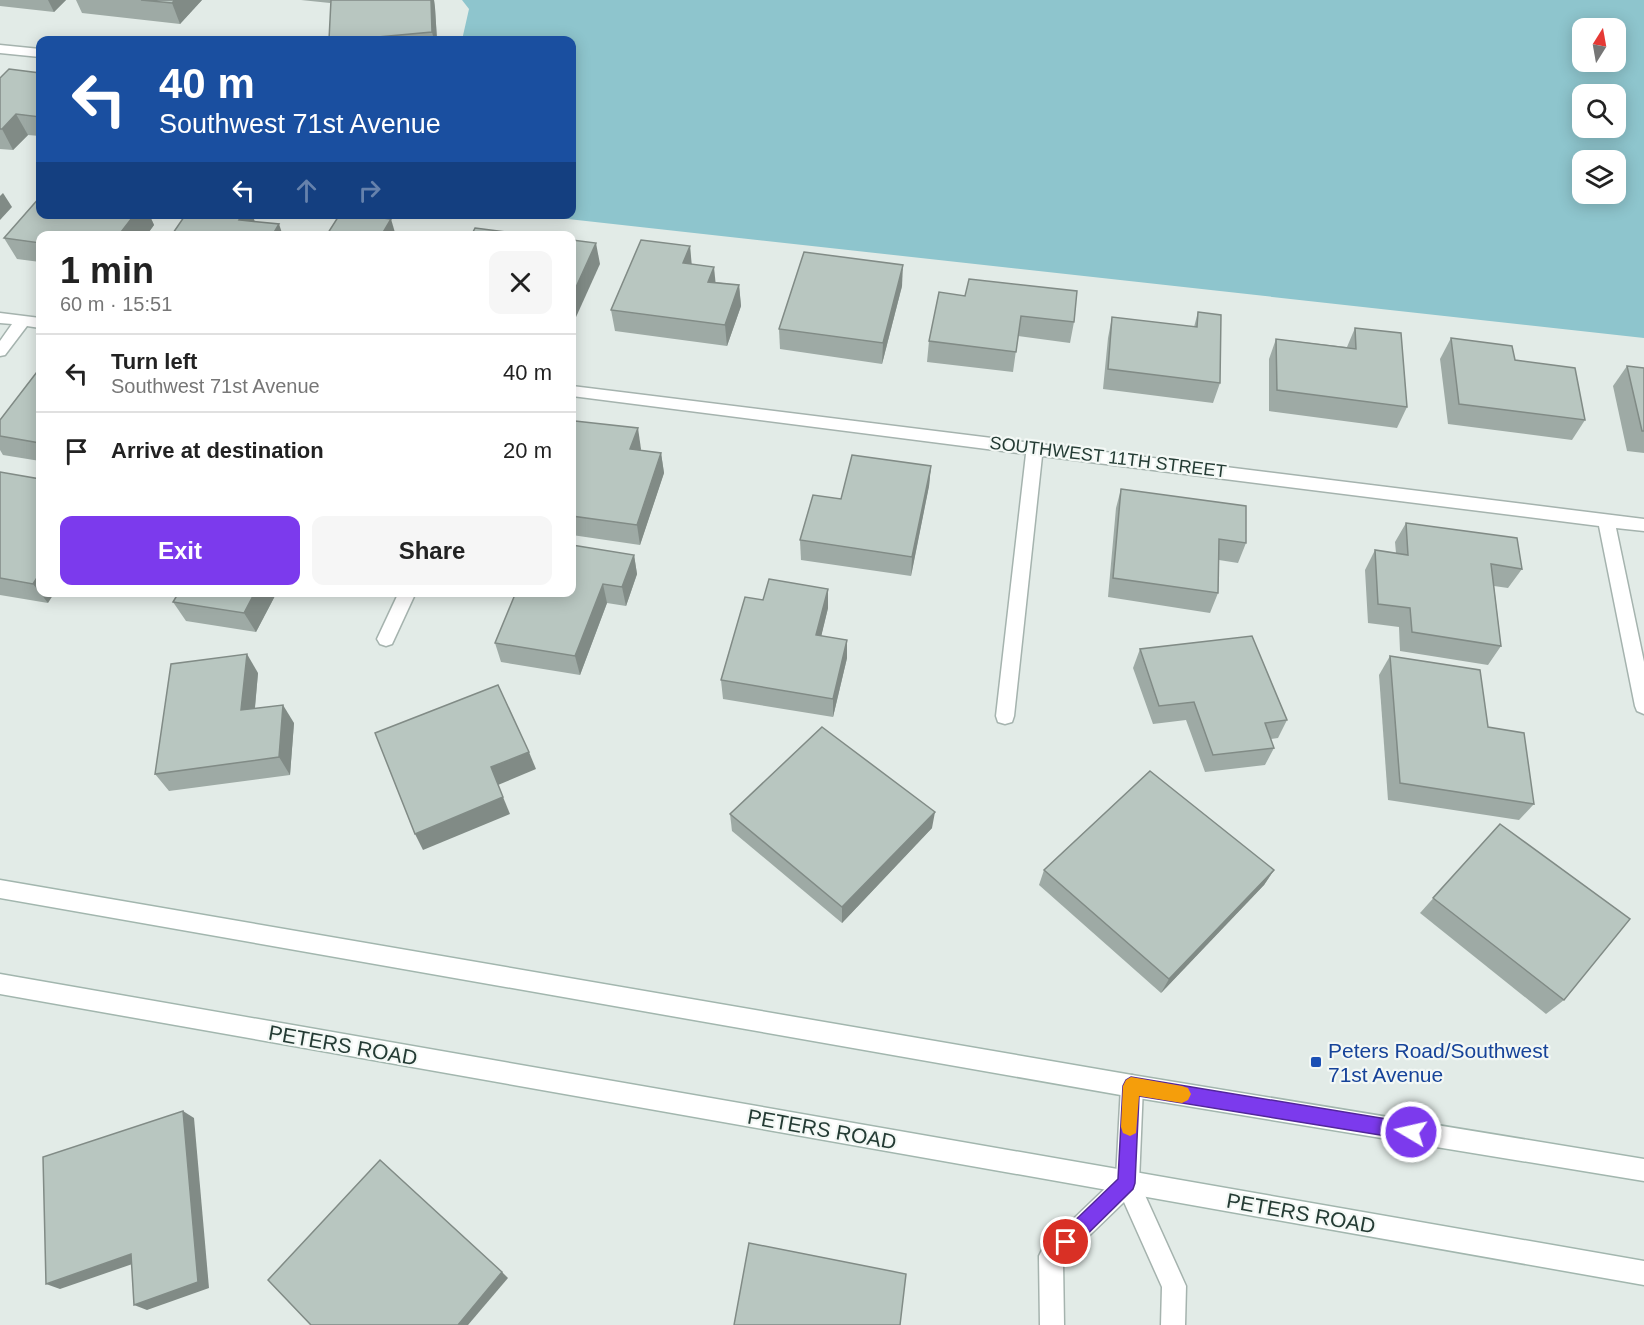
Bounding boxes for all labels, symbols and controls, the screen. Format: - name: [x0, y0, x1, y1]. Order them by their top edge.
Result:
- north arrow: [1572, 18, 1626, 72]
- map controls: [1572, 18, 1626, 204]
- icon: left: [60, 60, 138, 138]
- text: 40 m: [159, 60, 255, 107]
- button: search: [1572, 84, 1626, 138]
- text: Southwest 71st Avenue: [159, 109, 441, 139]
- button: layers: [1572, 150, 1626, 204]
- icon: left: [227, 174, 260, 207]
- icon: ahead: [290, 174, 323, 207]
- icon: right: [353, 174, 386, 207]
- text: 1 min: [60, 250, 154, 291]
- button: close: [489, 251, 552, 314]
- text: 60 m · 15:51: [60, 293, 172, 315]
- text: Turn left: [111, 349, 197, 374]
- icon: left: [60, 357, 93, 390]
- text: 40 m: [503, 360, 552, 385]
- text: Southwest 71st Avenue: [111, 375, 320, 397]
- street label: SOUTHWEST 11TH STREET: [988, 433, 1228, 481]
- icon: arrive: [60, 435, 93, 468]
- text: Arrive at destination: [111, 438, 324, 463]
- text: 20 m: [503, 438, 552, 463]
- button: Exit: [60, 516, 300, 585]
- button: Share: [312, 516, 552, 585]
- street label: PETERS ROAD: [267, 1021, 419, 1069]
- place label: Peters Road/Southwest 71st Avenue: [1328, 1039, 1549, 1086]
- marker: Peters Road/Southwest 71st Avenue: [1309, 1055, 1323, 1069]
- position arrow: [1379, 1100, 1443, 1164]
- street label: PETERS ROAD: [746, 1105, 898, 1153]
- street label: PETERS ROAD: [1225, 1189, 1377, 1237]
- pin: [1040, 1216, 1091, 1267]
- icon: arrive: [1049, 1225, 1082, 1258]

